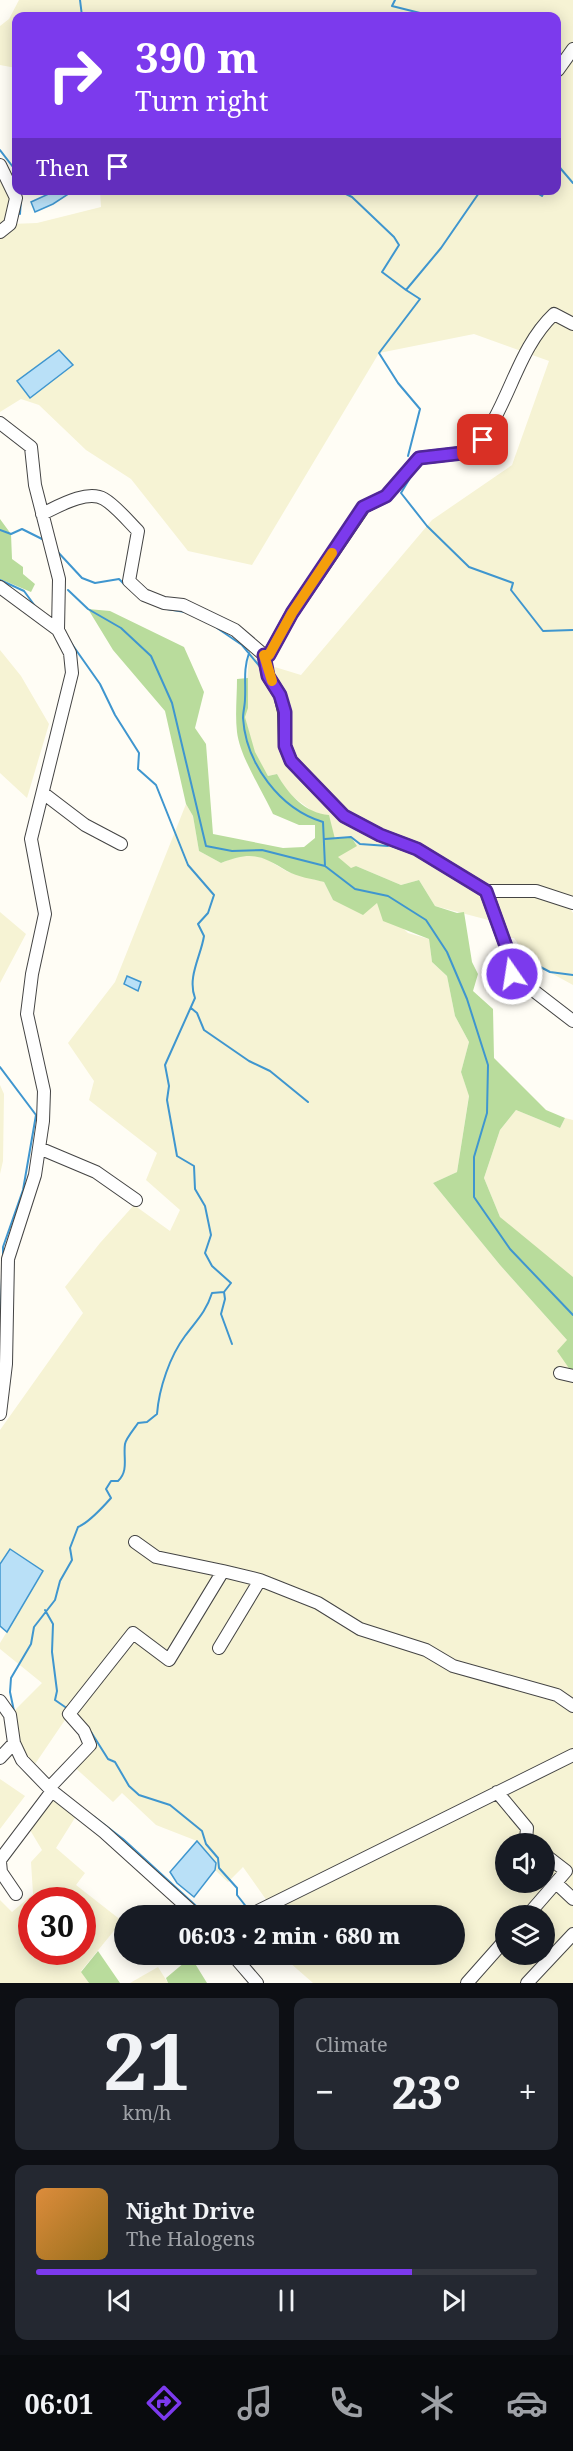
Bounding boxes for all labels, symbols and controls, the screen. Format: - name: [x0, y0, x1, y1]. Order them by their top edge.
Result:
- text: 390 m: [135, 28, 259, 85]
- icon: right: [36, 36, 114, 114]
- text: Turn right: [135, 82, 268, 119]
- icon: arrive: [101, 150, 134, 183]
- text: Then: [36, 152, 89, 182]
- pin: [457, 414, 508, 465]
- icon: arrive: [466, 423, 499, 456]
- position arrow: [480, 942, 544, 1006]
- map controls: [495, 1833, 555, 1965]
- button: sound: [495, 1833, 555, 1893]
- speed limit sign: 30: [18, 1887, 96, 1965]
- button: layers: [495, 1905, 555, 1965]
- text: 06:03 · 2 min · 680 m: [179, 1920, 400, 1950]
- text: 21: [103, 2007, 191, 2113]
- text: Climate: [315, 2031, 388, 2058]
- text: 23°: [392, 2061, 461, 2122]
- text: −: [315, 2069, 334, 2114]
- text: +: [519, 2069, 537, 2114]
- text: km/h: [122, 2099, 172, 2126]
- text: Night Drive: [126, 2195, 255, 2225]
- text: The Halogens: [126, 2225, 255, 2252]
- icon: previous: [103, 2284, 136, 2317]
- icon: pause: [270, 2284, 303, 2317]
- icon: next: [437, 2284, 470, 2317]
- icon: directions: [143, 2382, 185, 2424]
- icon: music: [234, 2382, 276, 2424]
- icon: phone: [325, 2382, 367, 2424]
- icon: climate: [416, 2382, 458, 2424]
- icon: car: [506, 2382, 548, 2424]
- text: 06:01: [24, 2385, 94, 2422]

